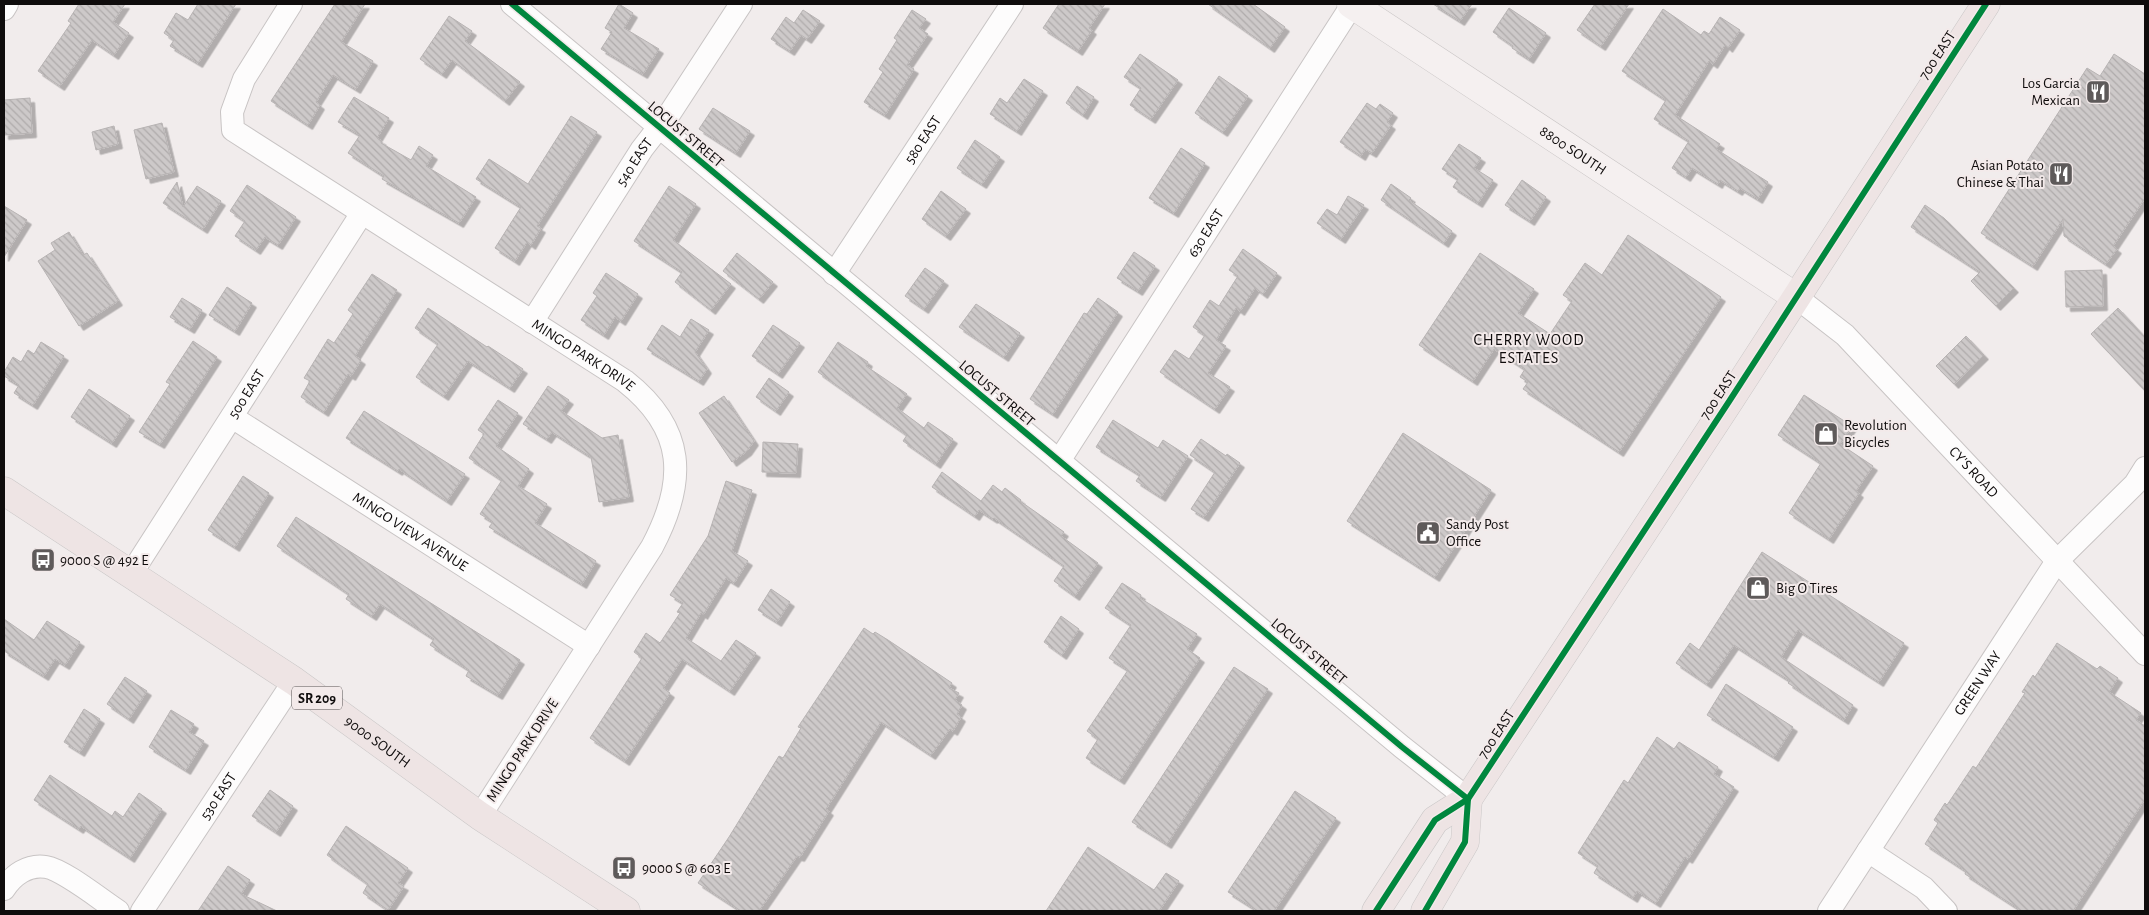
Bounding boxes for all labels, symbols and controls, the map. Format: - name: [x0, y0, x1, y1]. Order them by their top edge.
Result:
- street label: 700 EAST: [1916, 28, 1959, 82]
- place label: Los Garcia Mexican: [2022, 76, 2080, 108]
- restaurant icon: Los Garcia Mexican: [2085, 79, 2111, 105]
- street label: LOCUST STREET: [645, 99, 727, 171]
- street label: 580 EAST: [902, 113, 944, 166]
- street label: 8800 SOUTH: [1537, 123, 1609, 178]
- street label: 540 EAST: [614, 135, 656, 189]
- place label: Asian Potato Chinese & Thai: [1957, 158, 2044, 190]
- restaurant icon: Asian Potato Chinese & Thai: [2048, 161, 2074, 187]
- street label: 630 EAST: [1185, 206, 1227, 260]
- street label: MINGO PARK DRIVE: [529, 316, 638, 394]
- district label: CHERRY WOOD ESTATES: [1473, 332, 1585, 366]
- street label: LOCUST STREET: [956, 358, 1038, 430]
- street label: 500 EAST: [226, 366, 268, 421]
- street label: 700 EAST: [1697, 368, 1740, 422]
- place label: Revolution Bicycles: [1844, 418, 1907, 450]
- shop icon: Revolution Bicycles: [1813, 421, 1839, 447]
- street label: CY'S ROAD: [1946, 444, 2001, 501]
- street label: MINGO VIEW AVENUE: [350, 490, 470, 574]
- place label: Sandy Post Office: [1446, 517, 1509, 549]
- public building icon: Sandy Post Office: [1415, 520, 1441, 546]
- bus stop icon: 9000 S @ 492 E: [30, 547, 56, 573]
- place label: 9000 S @ 492 E: [60, 553, 149, 568]
- shop icon: Big O Tires: [1745, 575, 1771, 601]
- place label: Big O Tires: [1776, 581, 1838, 596]
- street label: LOCUST STREET: [1268, 616, 1350, 688]
- street label: GREEN WAY: [1952, 648, 2004, 718]
- road number: SR 209: [292, 686, 342, 710]
- street label: MINGO PARK DRIVE: [484, 696, 561, 804]
- street label: 700 EAST: [1475, 707, 1518, 761]
- street label: 9000 SOUTH: [342, 713, 413, 771]
- street label: 530 EAST: [198, 769, 240, 822]
- bus stop icon: 9000 S @ 603 E: [611, 855, 637, 881]
- place label: 9000 S @ 603 E: [642, 861, 731, 876]

